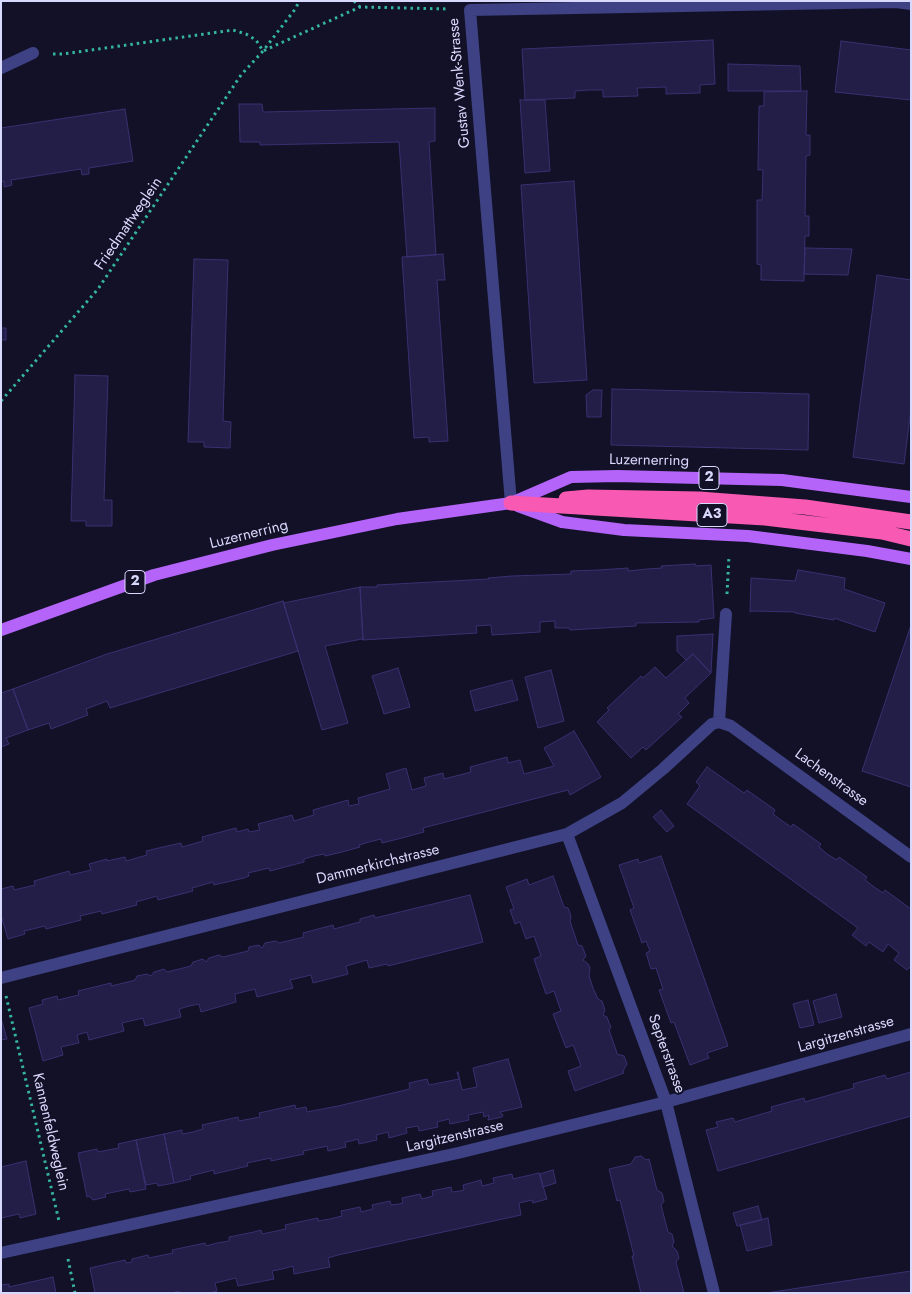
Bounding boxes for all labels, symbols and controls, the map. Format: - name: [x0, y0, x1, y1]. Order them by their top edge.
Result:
- street label: Gustav Wenk-Strasse: [445, 17, 475, 149]
- street label: Friedmattweglein: [91, 174, 167, 274]
- street label: Luzernerring: [609, 451, 689, 471]
- road number: 2: [699, 466, 719, 489]
- road number: A3: [697, 504, 727, 526]
- street label: Luzernerring: [208, 517, 290, 553]
- road number: 2: [125, 570, 145, 594]
- street label: Lachenstrasse: [791, 745, 871, 811]
- street label: Dammerkirchstrasse: [315, 841, 441, 889]
- street label: Septerstrasse: [643, 1012, 689, 1096]
- street label: Largitzenstrasse: [796, 1013, 896, 1057]
- street label: Kannenfeldweglein: [28, 1071, 72, 1193]
- street label: Largitzenstrasse: [405, 1117, 505, 1157]

